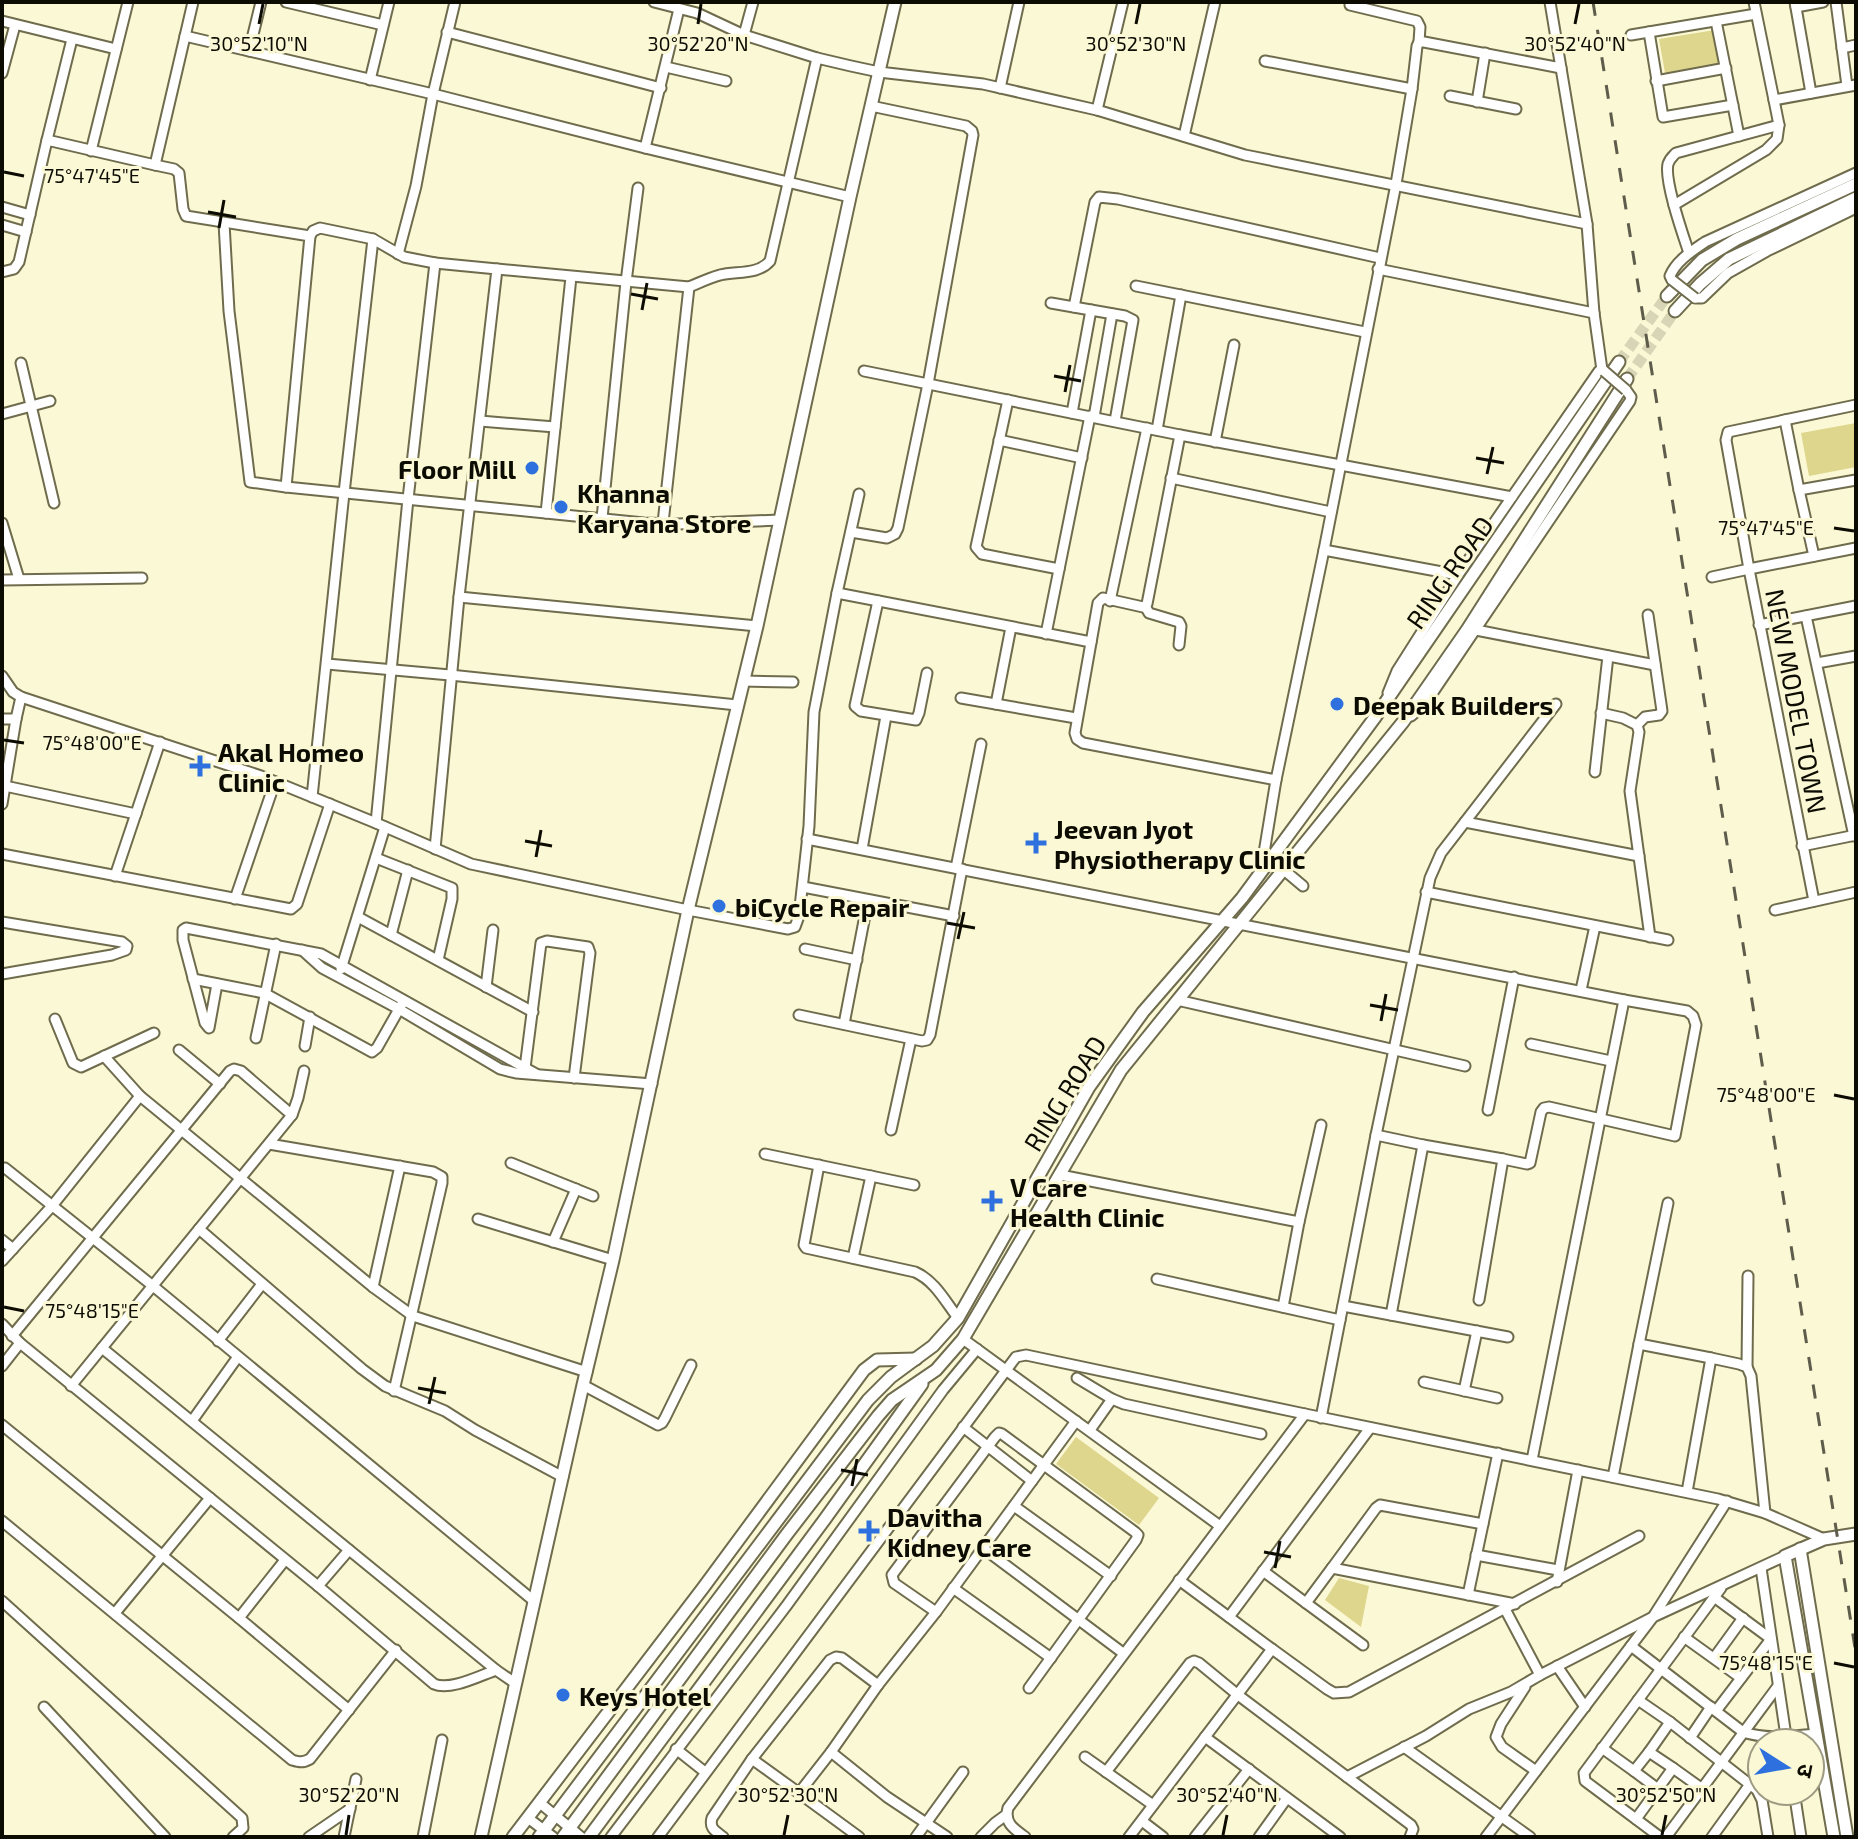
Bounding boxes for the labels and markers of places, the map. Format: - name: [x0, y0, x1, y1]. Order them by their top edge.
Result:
- place label: Floor Mill: [398, 453, 516, 484]
- marker: Floor Mill: [523, 459, 541, 477]
- place label: Khanna Karyana Store: [577, 477, 752, 539]
- marker: Khanna Karyana Store: [552, 498, 570, 516]
- place label: Deepak Builders: [1353, 689, 1553, 720]
- marker: Deepak Builders: [1328, 695, 1346, 713]
- place label: Akal Homeo Clinic: [218, 736, 364, 797]
- marker: Akal Homeo Clinic: [189, 755, 211, 777]
- place label: Jeevan Jyot Physiotherapy Clinic: [1054, 813, 1306, 875]
- marker: Jeevan Jyot Physiotherapy Clinic: [1025, 832, 1047, 854]
- place label: biCycle Repair: [735, 891, 909, 923]
- marker: biCycle Repair: [710, 897, 728, 915]
- place label: V Care Health Clinic: [1010, 1171, 1165, 1232]
- marker: V Care Health Clinic: [981, 1190, 1003, 1212]
- place label: Davitha Kidney Care: [887, 1501, 1032, 1563]
- marker: Davitha Kidney Care: [858, 1520, 880, 1542]
- place label: Keys Hotel: [579, 1680, 711, 1712]
- marker: Keys Hotel: [554, 1686, 572, 1704]

